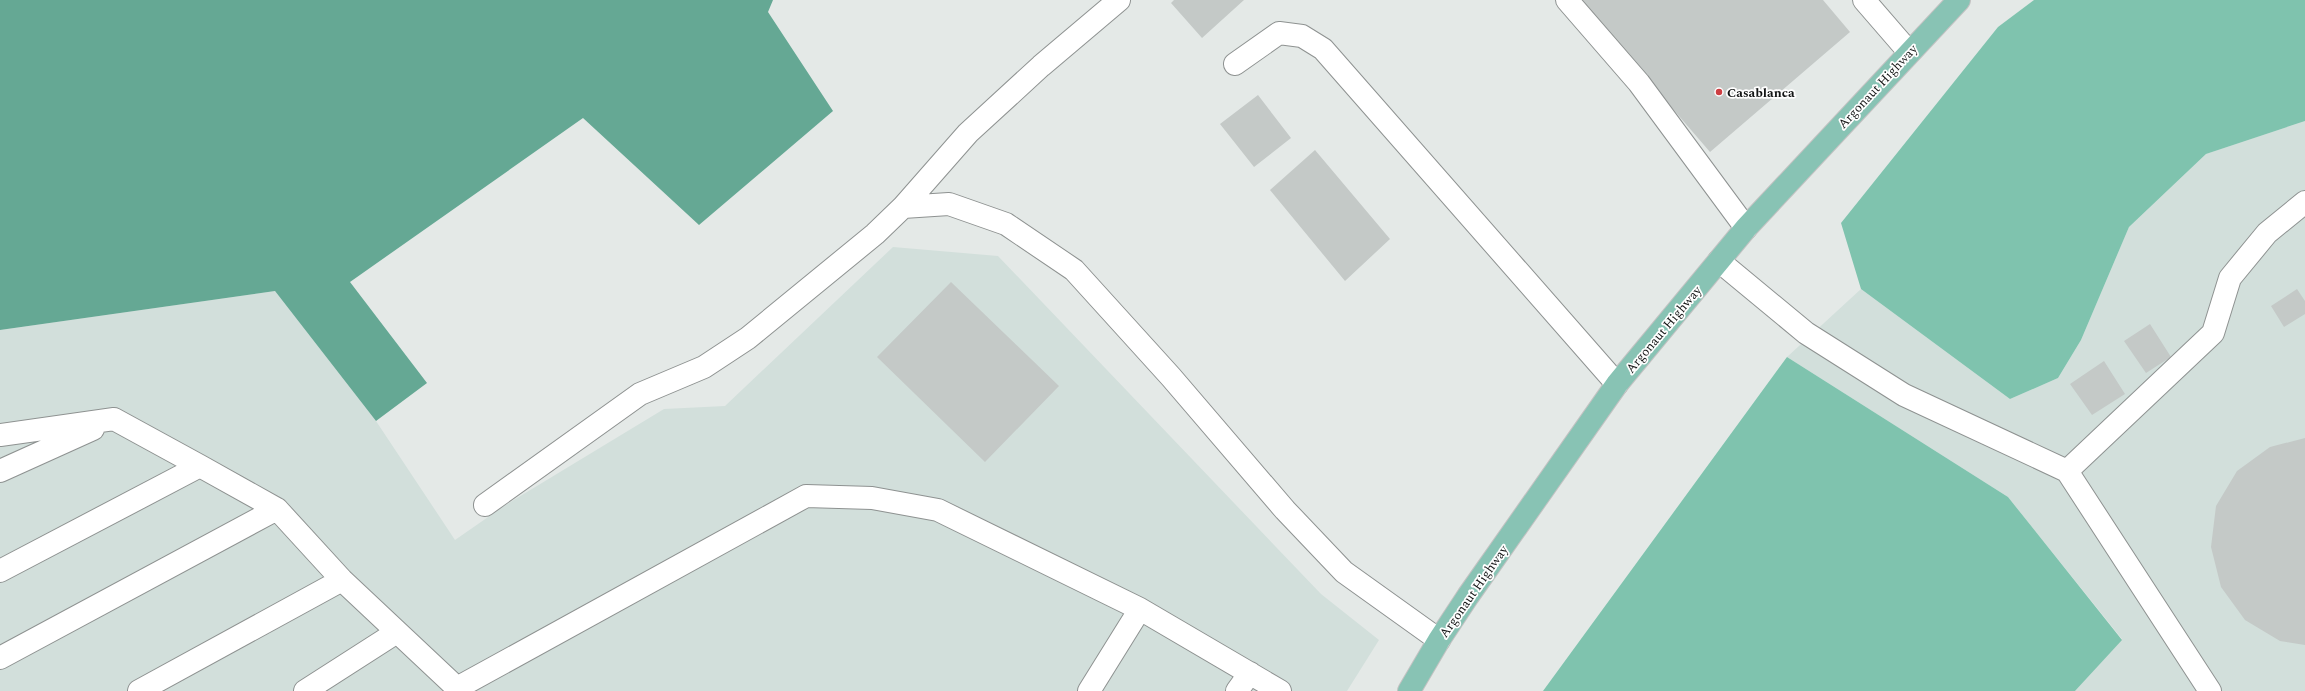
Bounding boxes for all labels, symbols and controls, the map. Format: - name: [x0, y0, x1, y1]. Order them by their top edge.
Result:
- street label: Argonaut Highway: [1833, 39, 1923, 133]
- place label: Casablanca: [1727, 83, 1795, 103]
- marker: Casablanca: [1714, 87, 1724, 97]
- street label: Argonaut Highway: [1621, 281, 1707, 378]
- street label: Argonaut Highway: [1434, 540, 1514, 642]

